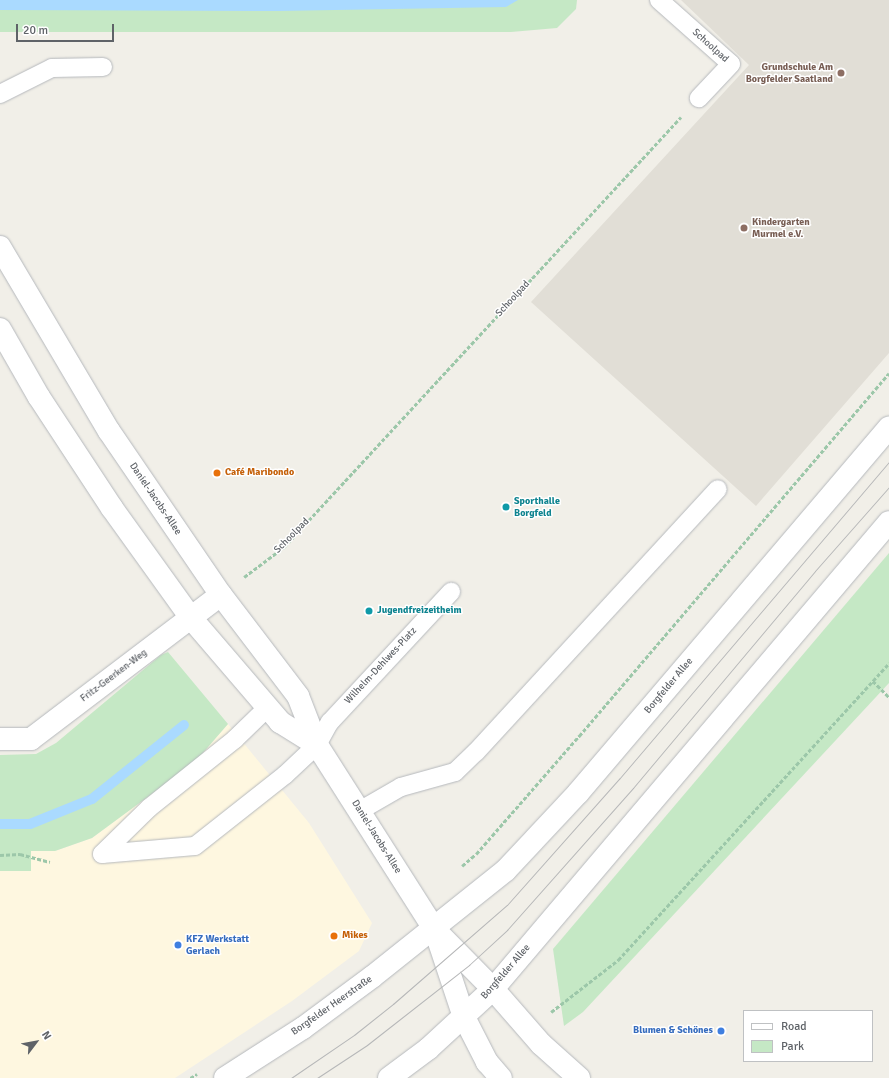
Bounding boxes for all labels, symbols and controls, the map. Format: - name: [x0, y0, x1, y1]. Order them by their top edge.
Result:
- scale bar: [18, 16, 116, 42]
- text: 20 m: [23, 23, 48, 38]
- street label: Schoolpad: [689, 27, 731, 65]
- place label: Grundschule Am Borgfelder Saatland: [746, 61, 833, 84]
- marker: Grundschule Am Borgfelder Saatland: [836, 68, 846, 78]
- place label: Kindergarten Murmel e.V.: [752, 216, 810, 240]
- marker: Kindergarten Murmel e.V.: [739, 223, 749, 233]
- street label: Schoolpad: [493, 279, 533, 319]
- street label: Daniel-Jacobs-Allee: [126, 461, 184, 537]
- place label: Café Maribondo: [225, 467, 294, 479]
- marker: Café Maribondo: [212, 468, 222, 478]
- place label: Sporthalle Borgfeld: [514, 495, 560, 518]
- marker: Sporthalle Borgfeld: [501, 502, 511, 512]
- street label: Schoolpad: [272, 516, 312, 556]
- place label: Jugendfreizeitheim: [377, 605, 462, 617]
- marker: Jugendfreizeitheim: [364, 606, 374, 616]
- street label: Wilhelm-Dehlwes-Platz: [342, 625, 420, 707]
- street label: Fritz-Geerken-Weg: [78, 647, 150, 705]
- street label: Borgfelder Allee: [642, 656, 696, 716]
- street label: Daniel-Jacobs-Allee: [348, 798, 404, 876]
- place label: Mikes: [342, 930, 368, 942]
- marker: Mikes: [329, 931, 339, 941]
- place label: KFZ Werkstatt Gerlach: [186, 933, 249, 956]
- marker: KFZ Werkstatt Gerlach: [173, 940, 183, 950]
- street label: Borgfelder Allee: [479, 942, 533, 1002]
- street label: Borgfelder Heerstraße: [289, 974, 375, 1038]
- legend: [743, 1010, 873, 1062]
- text: Road: [781, 1019, 807, 1034]
- north arrow: [16, 1022, 56, 1062]
- place label: Blumen & Schönes: [633, 1025, 713, 1037]
- marker: Blumen & Schönes: [716, 1026, 726, 1036]
- text: N: [39, 1029, 54, 1042]
- text: Park: [781, 1039, 804, 1054]

